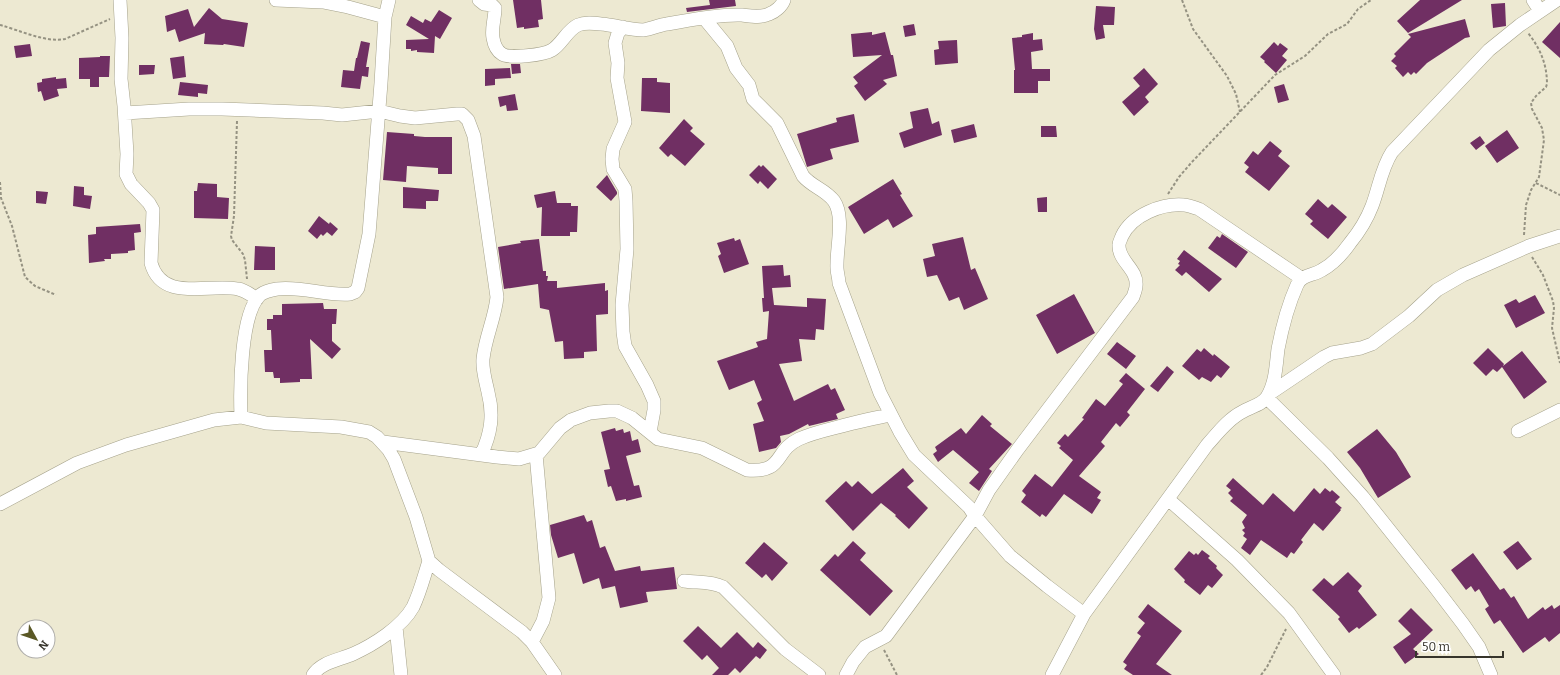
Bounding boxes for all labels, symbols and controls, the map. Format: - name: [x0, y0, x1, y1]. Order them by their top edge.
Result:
- north arrow: [16, 619, 56, 659]
- scale bar: [1416, 633, 1503, 659]
- text: N: [35, 638, 51, 653]
- text: 50 m: [1422, 640, 1451, 654]

